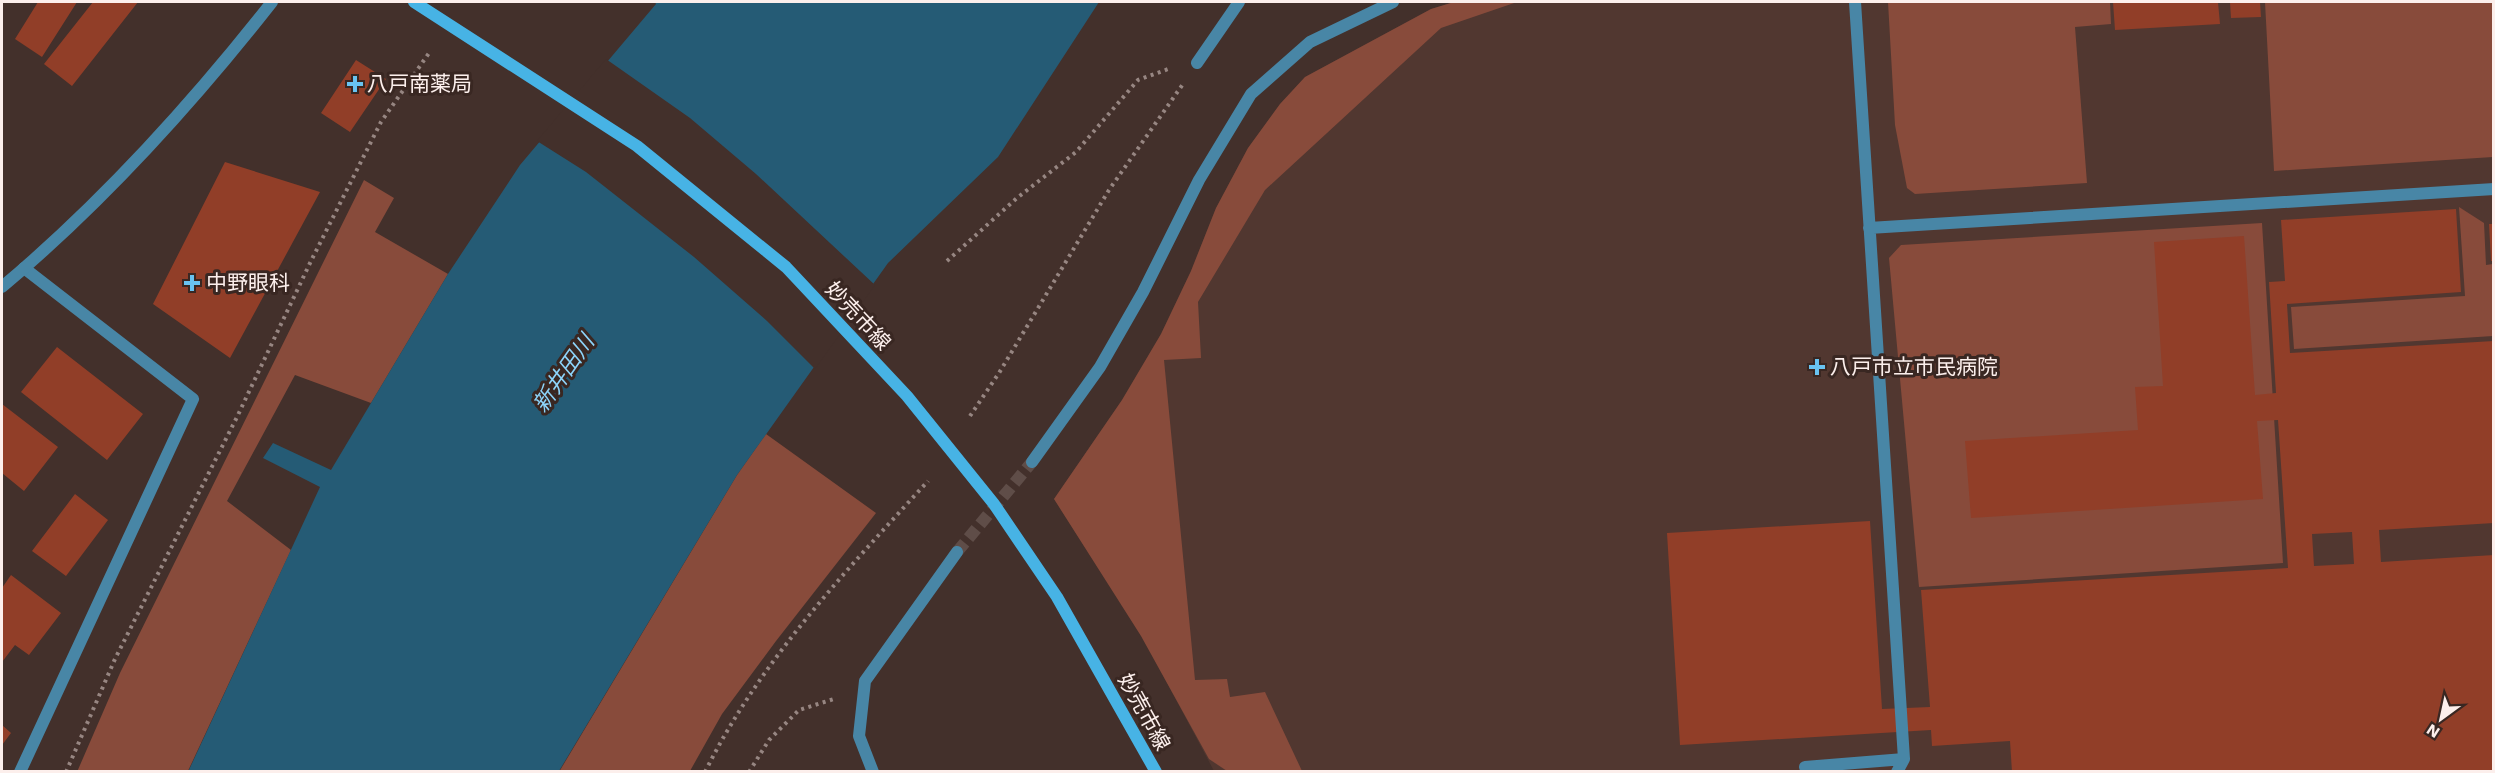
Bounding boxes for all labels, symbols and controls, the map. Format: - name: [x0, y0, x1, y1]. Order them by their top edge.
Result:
- place label: 八戸南薬局: [367, 71, 472, 96]
- marker: 八戸南薬局: [348, 77, 362, 91]
- place label: 中野眼科: [206, 270, 290, 295]
- marker: 中野眼科: [183, 274, 201, 292]
- street label: 妙売市線: [821, 276, 896, 355]
- water label: 新井田川: [528, 328, 600, 417]
- place label: 八戸市立市民病院: [1830, 354, 1998, 379]
- marker: 八戸市立市民病院: [1808, 358, 1826, 376]
- street label: 妙売市線: [1113, 669, 1176, 755]
- north arrow: [2411, 689, 2471, 749]
- text: N: [2423, 720, 2443, 742]

